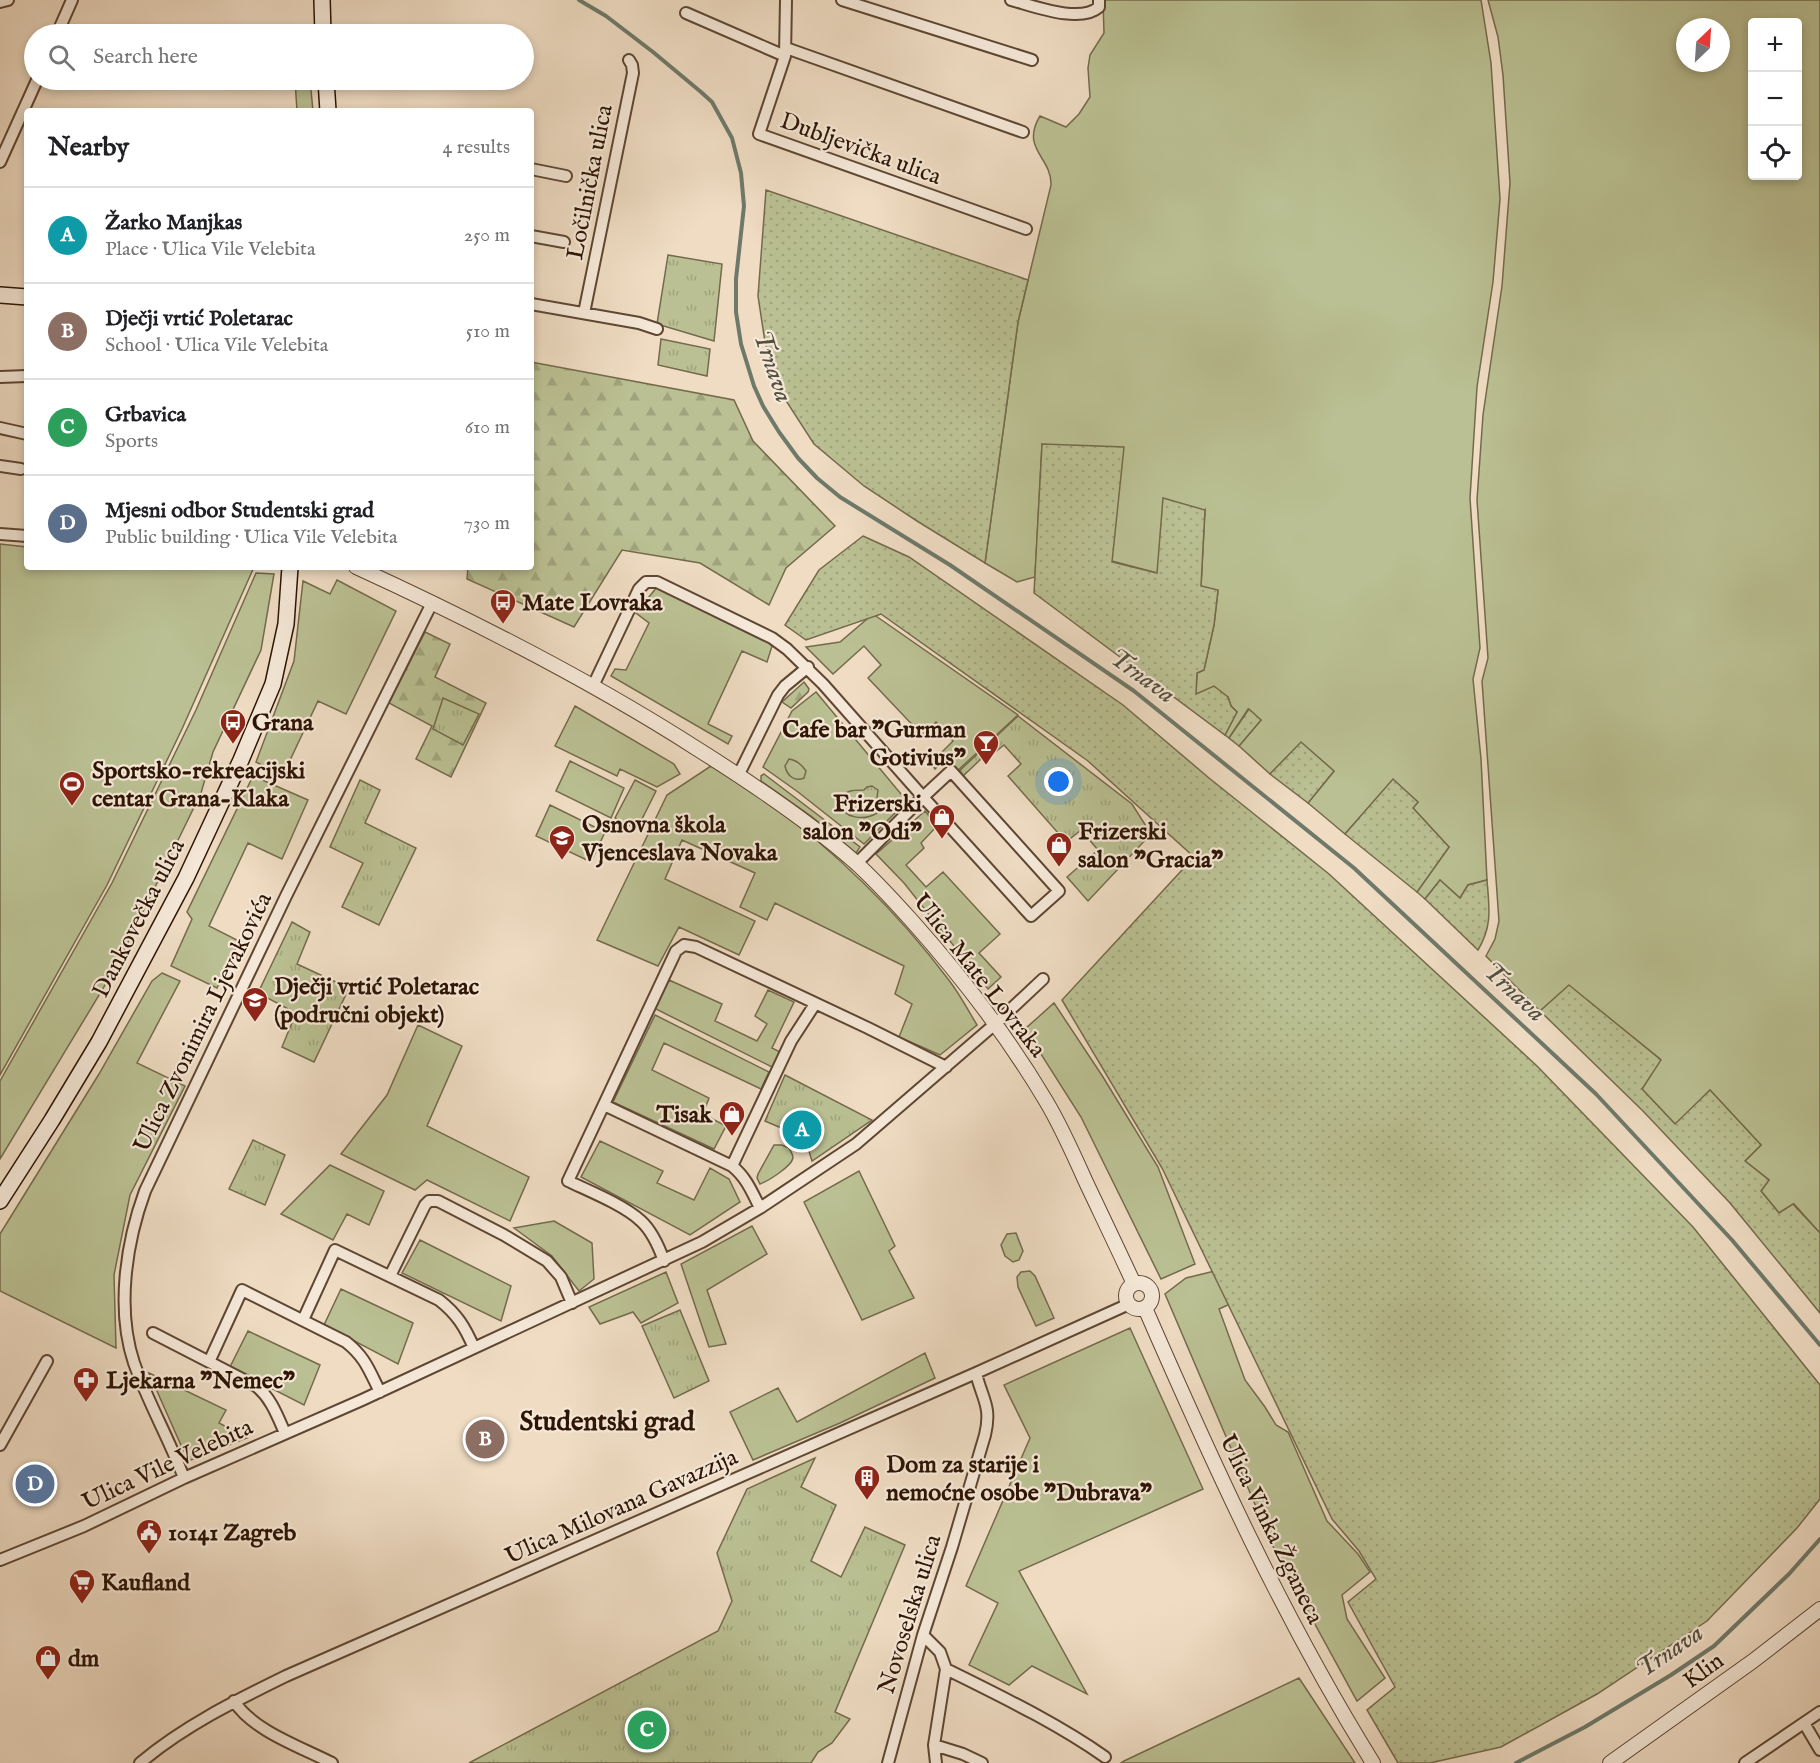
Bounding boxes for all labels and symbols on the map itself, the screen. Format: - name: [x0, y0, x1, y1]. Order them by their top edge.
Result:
- north arrow: [1676, 18, 1730, 72]
- street label: Ločilnička ulica: [560, 101, 621, 263]
- street label: Dubljevička ulica: [776, 106, 946, 193]
- water label: Trnava: [745, 326, 800, 407]
- bus stop icon: Mate Lovraka: [488, 587, 518, 625]
- place label: Mate Lovraka: [522, 588, 663, 619]
- water label: Trnava: [1102, 641, 1182, 711]
- bus stop icon: Grana: [218, 707, 248, 745]
- place label: Grana: [252, 708, 314, 739]
- place label: Cafe bar "Gurman Gotivius": [782, 715, 966, 774]
- bar icon: Cafe bar "Gurman Gotivius": [971, 728, 1001, 766]
- place label: Sportsko-rekreacijski centar Grana-Klaka: [92, 756, 306, 815]
- your location: [1044, 767, 1073, 796]
- sports icon: Sportsko-rekreacijski centar Grana-Klaka: [57, 769, 87, 807]
- place label: Frizerski salon "Odi": [803, 789, 923, 848]
- shop icon: Frizerski salon "Odi": [927, 802, 957, 840]
- place label: Osnovna škola Vjenceslava Novaka: [581, 810, 778, 869]
- place label: Frizerski salon "Gracia": [1078, 817, 1223, 876]
- school or university icon: Osnovna škola Vjenceslava Novaka: [547, 823, 577, 861]
- shop icon: Frizerski salon "Gracia": [1044, 830, 1074, 868]
- street label: Dankovečka ulica: [86, 834, 193, 1003]
- street label: Ulica Zvonimira Ljevakovića: [127, 887, 280, 1158]
- street label: Ulica Mate Lovraka: [905, 888, 1053, 1065]
- water label: Trnava: [1476, 955, 1552, 1029]
- place label: Dječji vrtić Poletarac (područni objekt): [274, 972, 479, 1031]
- school or university icon: Dječji vrtić Poletarac (područni objekt): [240, 985, 270, 1023]
- shop icon: Tisak: [717, 1099, 747, 1137]
- place label: Tisak: [655, 1100, 713, 1131]
- pin: A: [782, 1108, 822, 1152]
- pharmacy icon: Ljekarna "Nemec": [71, 1365, 101, 1403]
- place label: Ljekarna "Nemec": [106, 1366, 295, 1397]
- district label: Studentski grad: [519, 1406, 695, 1440]
- street label: Ulica Vile Velebita: [77, 1412, 258, 1518]
- pin: B: [466, 1416, 504, 1462]
- street label: Ulica Vinka Žganeca: [1211, 1430, 1330, 1630]
- street label: Ulica Milovana Gavazzija: [500, 1442, 743, 1573]
- place label: Dom za starije i nemoćne osobe "Dubrava": [886, 1450, 1152, 1509]
- pin: D: [15, 1462, 54, 1506]
- building icon: Dom za starije i nemoćne osobe "Dubrava": [852, 1463, 882, 1501]
- public building icon: 10141 Zagreb: [134, 1517, 164, 1555]
- place label: 10141 Zagreb: [168, 1518, 296, 1549]
- street label: Novoselska ulica: [871, 1530, 950, 1698]
- supermarket icon: Kaufland: [67, 1567, 97, 1605]
- place label: Kaufland: [101, 1568, 191, 1599]
- water label: Trnava: [1630, 1617, 1710, 1686]
- shop icon: dm: [33, 1643, 63, 1681]
- place label: dm: [68, 1644, 100, 1675]
- street label: Klin: [1677, 1646, 1731, 1696]
- pin: C: [628, 1708, 666, 1752]

